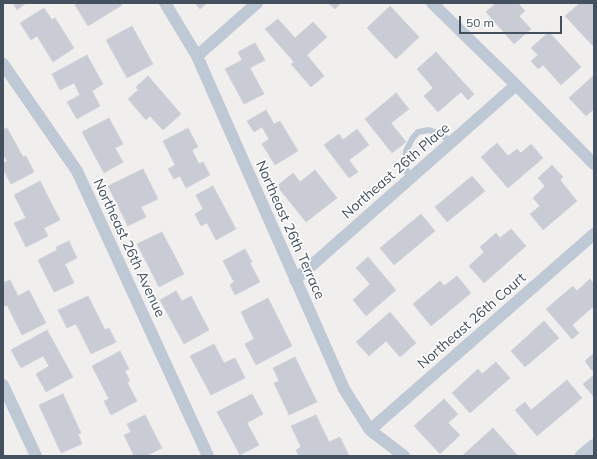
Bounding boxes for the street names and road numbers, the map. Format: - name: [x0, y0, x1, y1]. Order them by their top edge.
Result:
- street label: Northeast 26th Place: [339, 120, 453, 222]
- street label: Northeast 26th Terrace: [252, 158, 328, 302]
- street label: Northeast 26th Avenue: [90, 176, 168, 320]
- street label: Northeast 26th Court: [415, 270, 529, 372]

